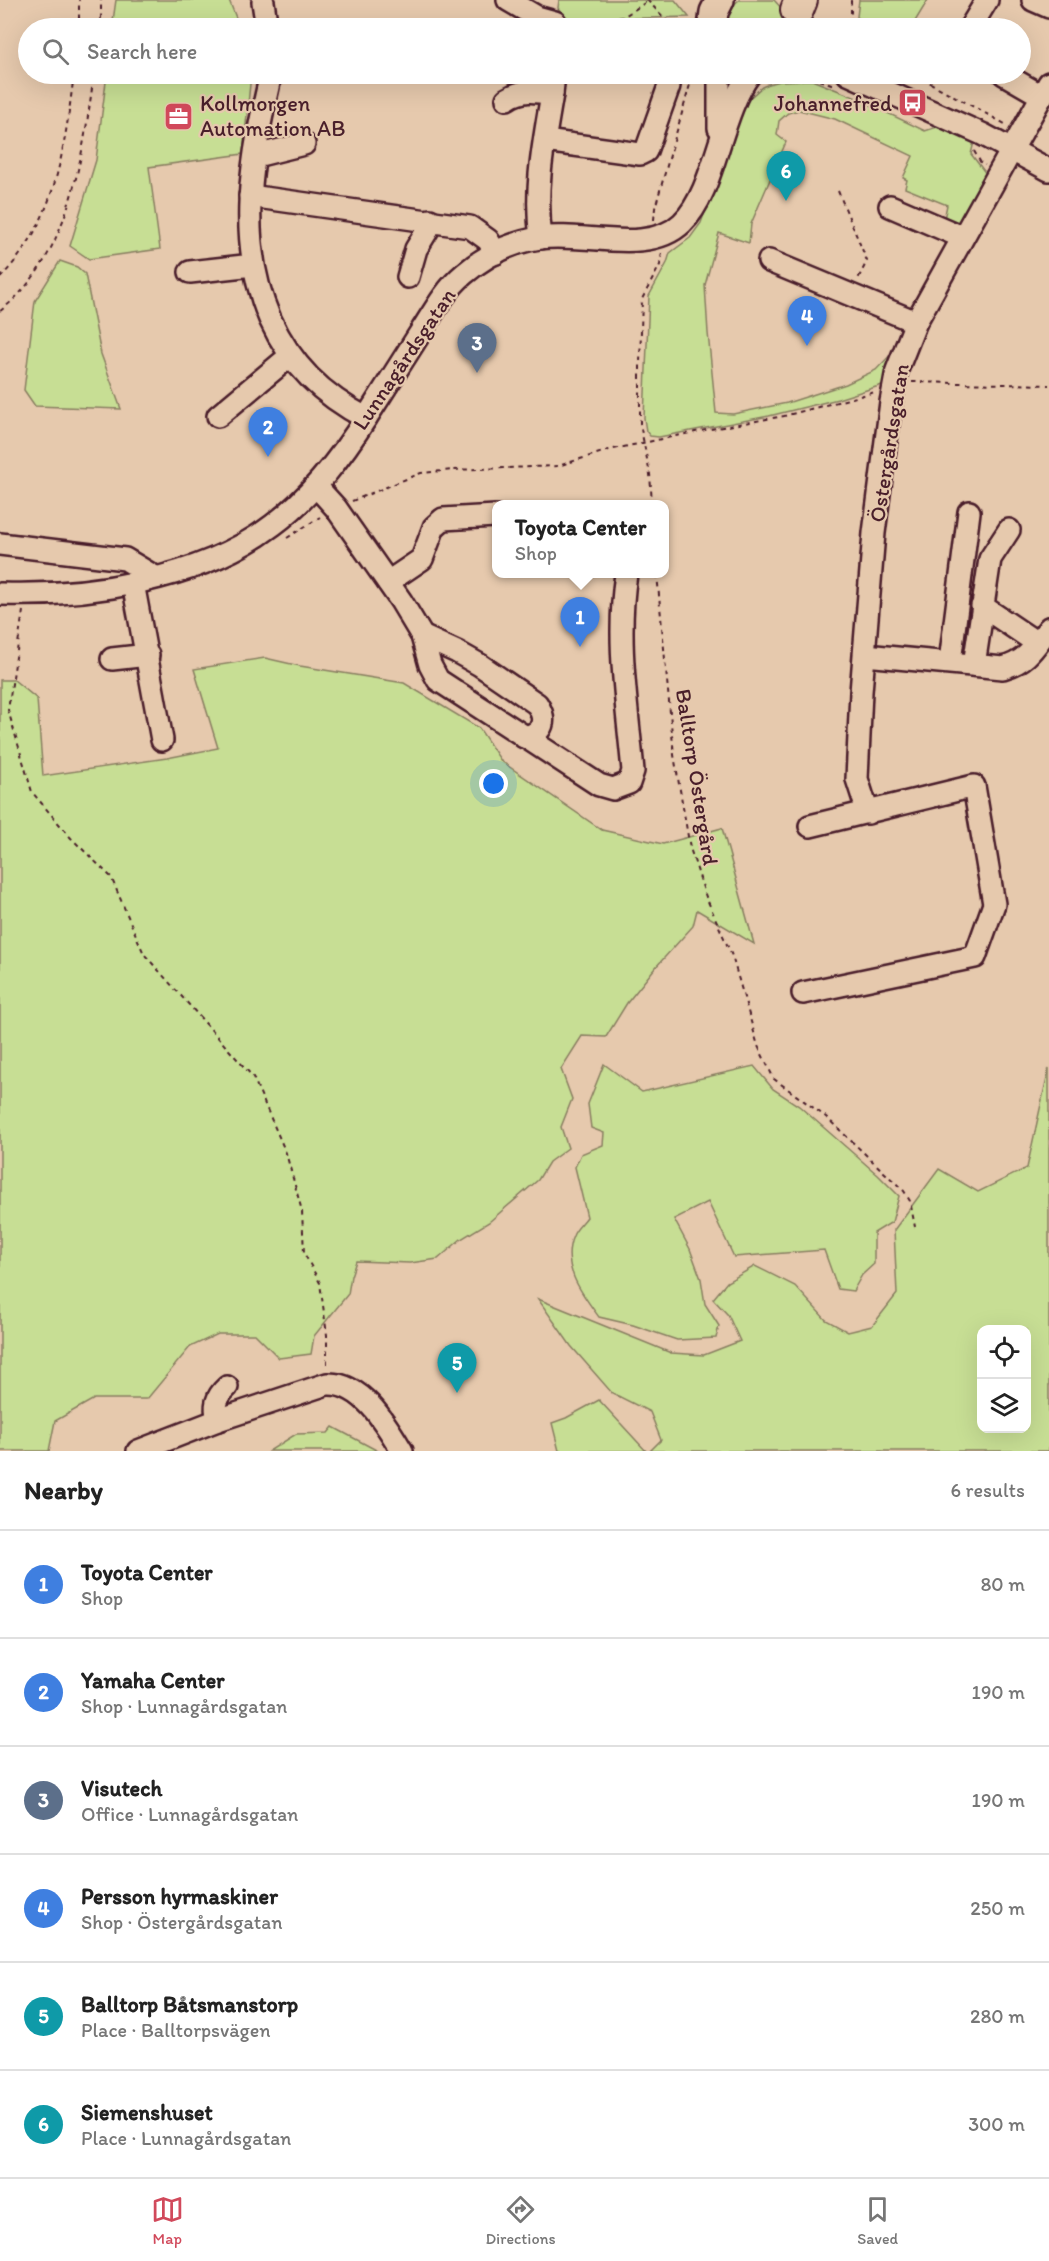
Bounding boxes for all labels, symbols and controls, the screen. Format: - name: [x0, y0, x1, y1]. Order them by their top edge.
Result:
- search box: [18, 18, 1031, 84]
- icon: search: [39, 35, 72, 68]
- text: Search here: [87, 38, 197, 65]
- bus stop icon: Johannefred: [897, 87, 929, 119]
- place label: Kollmorgen Automation AB: [200, 90, 345, 142]
- place label: Johannefred: [774, 90, 892, 117]
- office icon: Kollmorgen Automation AB: [163, 100, 195, 132]
- pin: 6: [766, 152, 806, 201]
- street label: Lunnagårdsgatan: [347, 282, 462, 435]
- pin: 4: [788, 296, 826, 346]
- pin: 3: [458, 324, 496, 373]
- street label: Östergårdsgatan: [863, 361, 915, 524]
- pin: 2: [248, 408, 288, 457]
- popup: [492, 500, 669, 578]
- text: Toyota Center: [515, 514, 646, 541]
- text: Shop: [515, 541, 557, 565]
- pin: 1: [560, 598, 600, 647]
- street label: Balltorp Östergård: [670, 687, 724, 867]
- your location: [479, 769, 508, 798]
- map controls: [977, 1325, 1031, 1433]
- button: locate: [977, 1325, 1031, 1379]
- pin: 5: [438, 1344, 476, 1393]
- button: layers: [977, 1379, 1031, 1433]
- text: Nearby: [24, 1474, 103, 1506]
- text: 6 results: [951, 1478, 1025, 1502]
- text: Toyota Center: [81, 1559, 213, 1586]
- text: 1: [39, 1572, 48, 1596]
- text: 80 m: [980, 1572, 1025, 1596]
- text: Shop: [81, 1586, 123, 1610]
- text: Yamaha Center: [81, 1667, 225, 1694]
- text: 2: [38, 1680, 49, 1704]
- text: 190 m: [972, 1680, 1025, 1704]
- text: Shop · Lunnagårdsgatan: [81, 1694, 287, 1718]
- text: Visutech: [81, 1775, 162, 1802]
- text: 3: [38, 1788, 49, 1812]
- text: 190 m: [972, 1788, 1025, 1812]
- text: Office · Lunnagårdsgatan: [81, 1802, 298, 1826]
- text: Persson hyrmaskiner: [81, 1883, 278, 1910]
- text: 4: [37, 1896, 50, 1920]
- text: 250 m: [970, 1896, 1025, 1920]
- text: Shop · Östergårdsgatan: [81, 1910, 283, 1934]
- text: Balltorp Båtsmanstorp: [81, 1991, 298, 2018]
- text: 5: [38, 2004, 49, 2028]
- text: 280 m: [970, 2004, 1025, 2028]
- text: Place · Balltorpsvägen: [81, 2018, 271, 2042]
- text: Siemenshuset: [81, 2099, 213, 2126]
- text: 6: [38, 2112, 49, 2136]
- text: 300 m: [968, 2112, 1025, 2136]
- text: Place · Lunnagårdsgatan: [81, 2126, 291, 2150]
- tab: Map: [151, 2193, 184, 2248]
- tab: Directions: [485, 2193, 556, 2248]
- tab: Saved: [857, 2193, 898, 2248]

